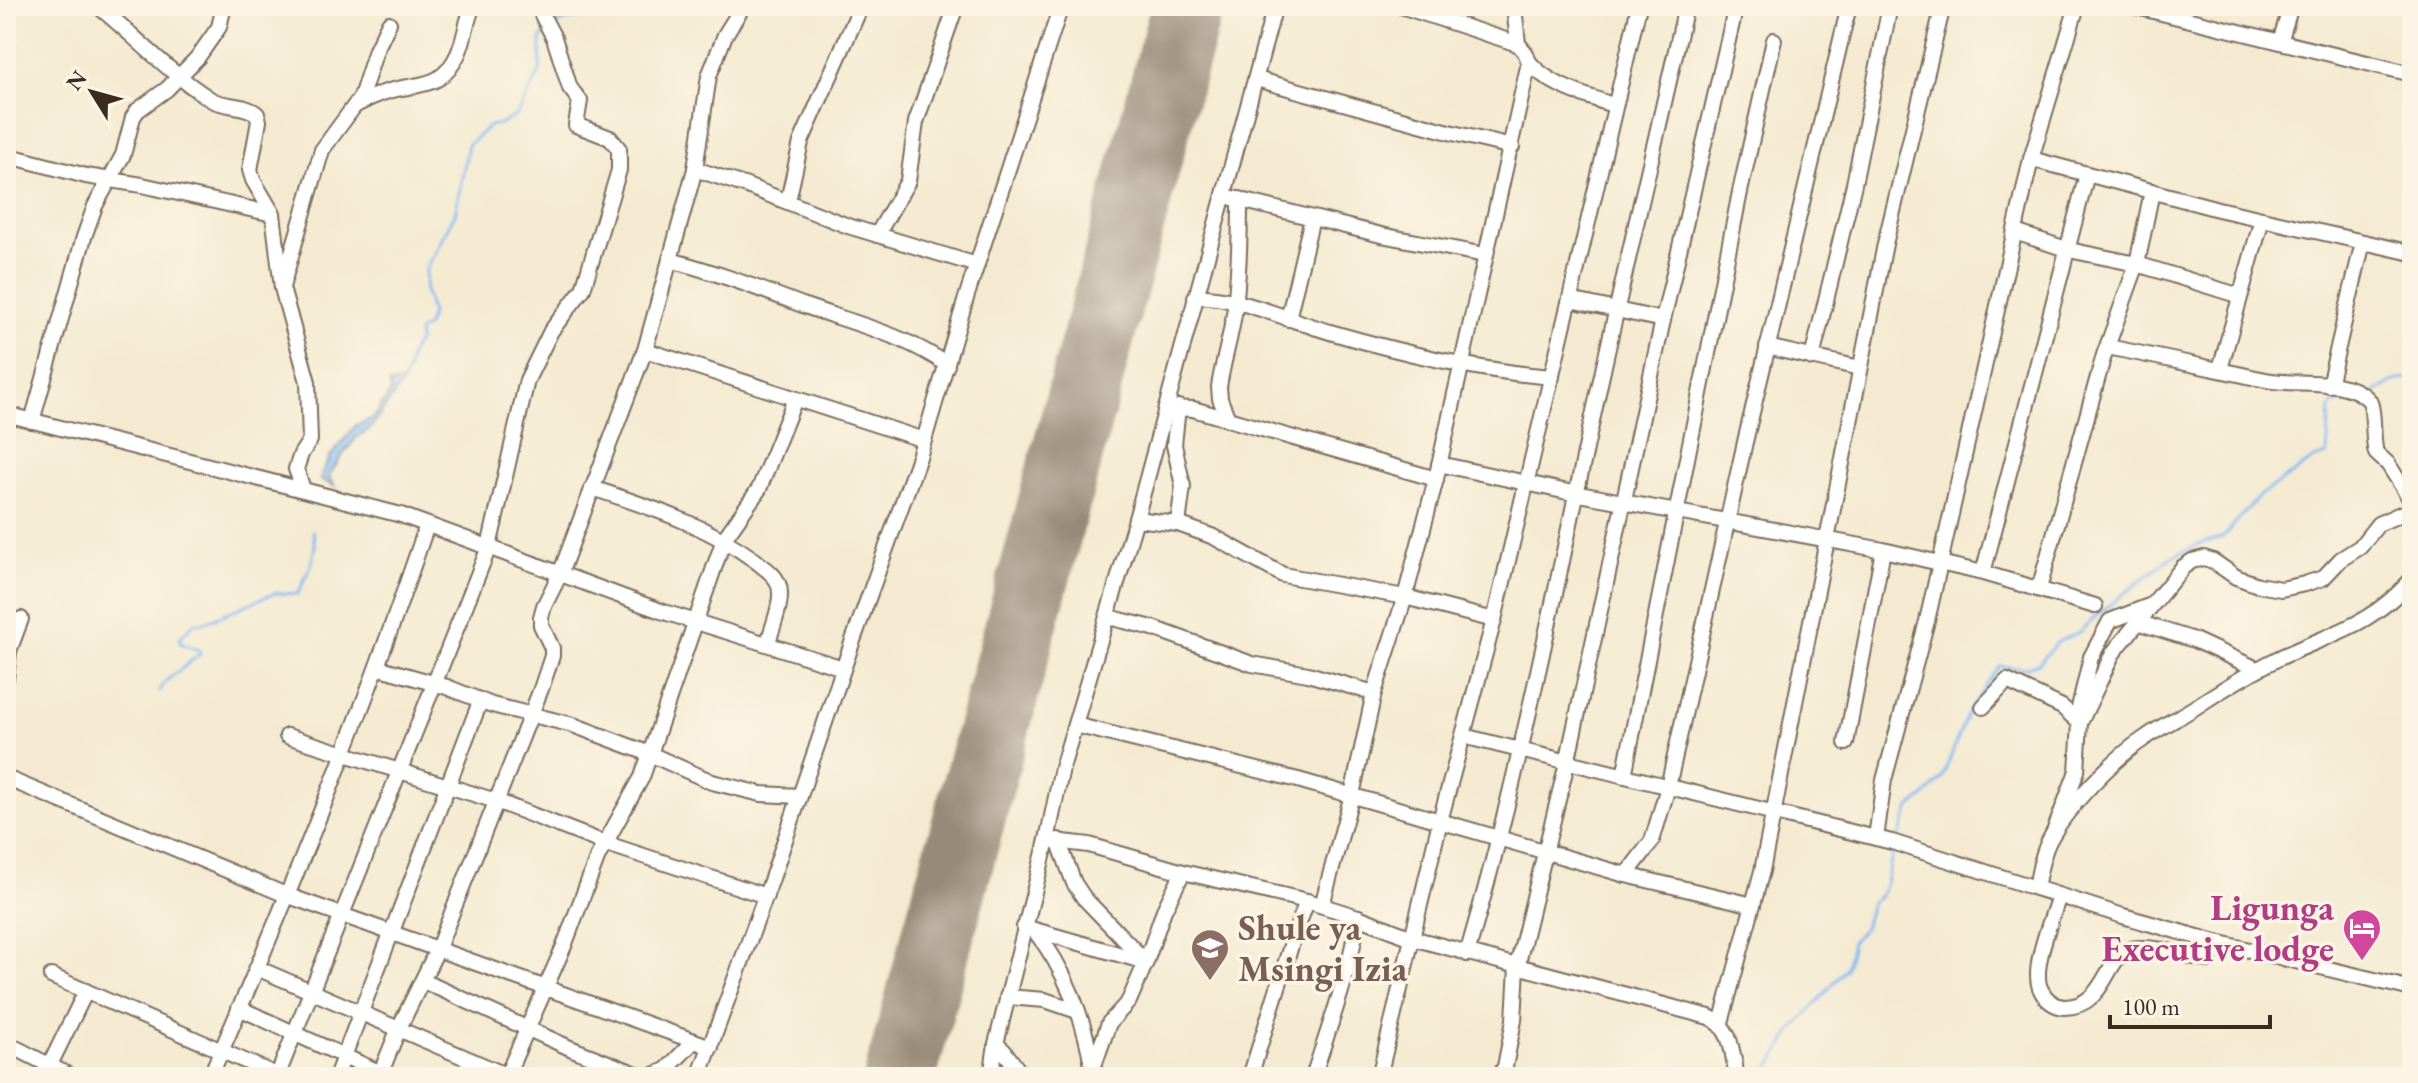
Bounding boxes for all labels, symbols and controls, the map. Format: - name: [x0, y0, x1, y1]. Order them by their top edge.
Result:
- north arrow: [52, 52, 132, 132]
- text: N: [59, 64, 93, 96]
- place label: Ligunga Executive lodge: [2102, 884, 2334, 972]
- place label: Shule ya Msingi Izia: [1238, 904, 1408, 992]
- hotel icon: Ligunga Executive lodge: [2341, 907, 2383, 962]
- school or university icon: Shule ya Msingi Izia: [1189, 927, 1231, 982]
- scale bar: [2110, 979, 2270, 1029]
- text: 100 m: [2122, 991, 2180, 1022]

